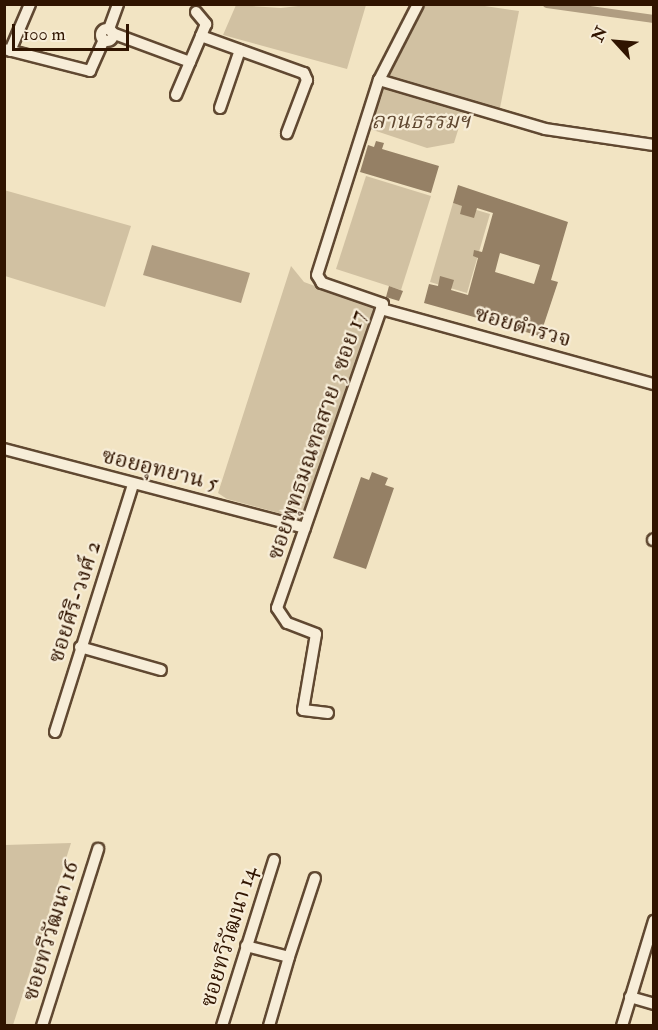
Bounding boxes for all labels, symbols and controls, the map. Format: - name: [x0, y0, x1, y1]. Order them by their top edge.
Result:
- scale bar: [15, 12, 132, 50]
- north arrow: [586, 12, 646, 72]
- text: 100 m: [23, 23, 66, 46]
- text: N: [588, 23, 612, 45]
- park label: ลานธรรมฯ: [372, 109, 470, 135]
- street label: ซอยตำรวจ: [472, 301, 574, 353]
- street label: ซอยพุทธมณฑลสาย 3 ซอย 17: [262, 307, 372, 563]
- street label: ซอยอุทยาน 5: [99, 443, 221, 497]
- street label: ซอยศิริ-วงศ์ 2: [43, 538, 107, 666]
- street label: ซอยทวีวัฒนา 16: [17, 858, 85, 1004]
- street label: ซอยทวีวัฒนา 14: [195, 864, 263, 1010]

